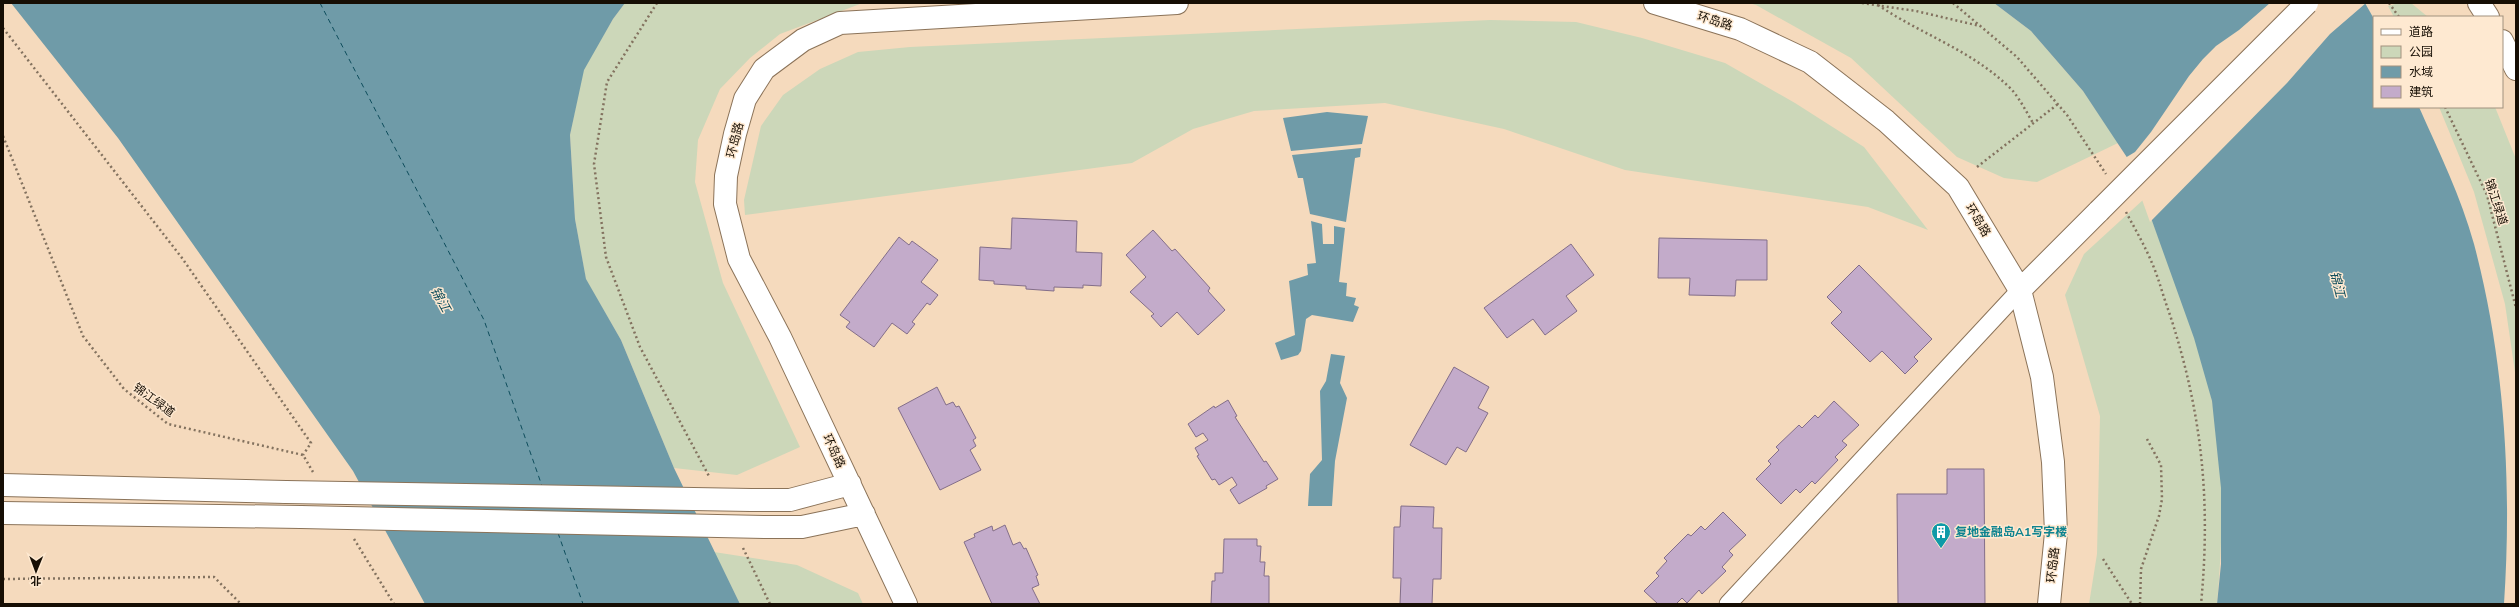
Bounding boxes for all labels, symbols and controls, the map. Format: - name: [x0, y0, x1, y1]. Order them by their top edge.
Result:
- street label: 环岛路: [1695, 8, 1735, 34]
- legend: [2373, 16, 2503, 108]
- text: 道路: [2409, 24, 2433, 40]
- text: 公园: [2409, 44, 2433, 60]
- text: 水域: [2409, 64, 2433, 80]
- text: 建筑: [2409, 84, 2433, 100]
- street label: 环岛路: [723, 121, 747, 159]
- street label: 锦江绿道: [2481, 177, 2511, 227]
- street label: 环岛路: [1962, 200, 1994, 240]
- water label: 锦江: [2325, 269, 2349, 301]
- water label: 锦江: [426, 284, 455, 317]
- street label: 锦江绿道: [130, 379, 178, 421]
- street label: 环岛路: [819, 431, 849, 471]
- building icon: 复地金融岛A1写字楼: [1930, 521, 1952, 549]
- place label: 复地金融岛A1写字楼: [1955, 524, 2067, 540]
- street label: 环岛路: [2043, 546, 2063, 584]
- north arrow: [16, 551, 56, 591]
- text: 北: [30, 573, 41, 588]

